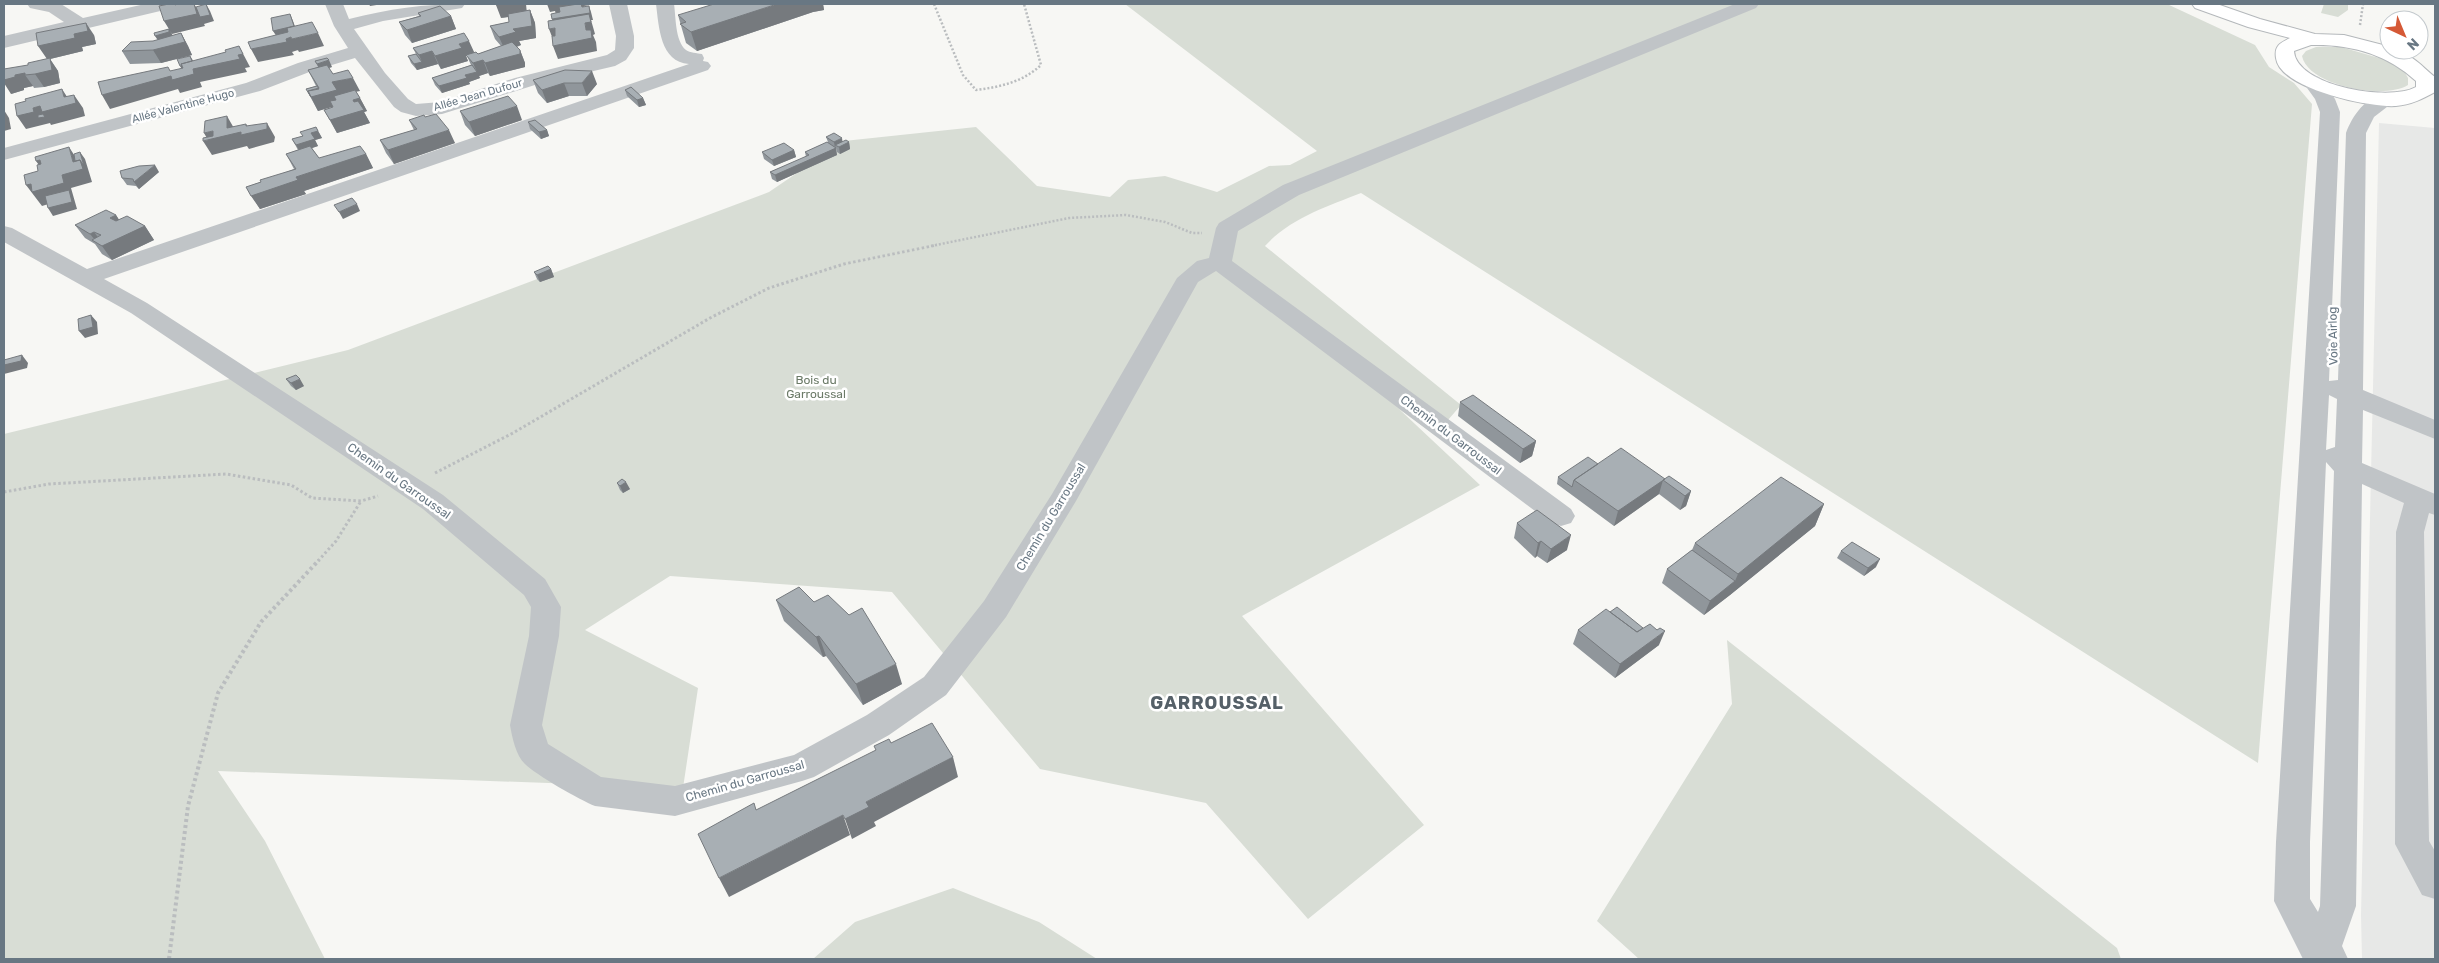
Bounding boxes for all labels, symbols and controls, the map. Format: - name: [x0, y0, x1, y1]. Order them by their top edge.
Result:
- north arrow: [2379, 10, 2429, 60]
- text: N: [2403, 34, 2422, 54]
- street label: Allée Jean Dufour: [432, 76, 525, 114]
- street label: Allée Valentine Hugo: [130, 86, 236, 126]
- street label: Voie Airlog: [2325, 306, 2341, 366]
- park label: Bois du Garroussal: [786, 373, 846, 401]
- street label: Chemin du Garroussal: [1398, 392, 1504, 478]
- street label: Chemin du Garroussal: [345, 440, 453, 522]
- street label: Chemin du Garroussal: [1013, 461, 1089, 573]
- district label: GARROUSSAL: [1150, 692, 1284, 714]
- street label: Chemin du Garroussal: [684, 757, 806, 805]

